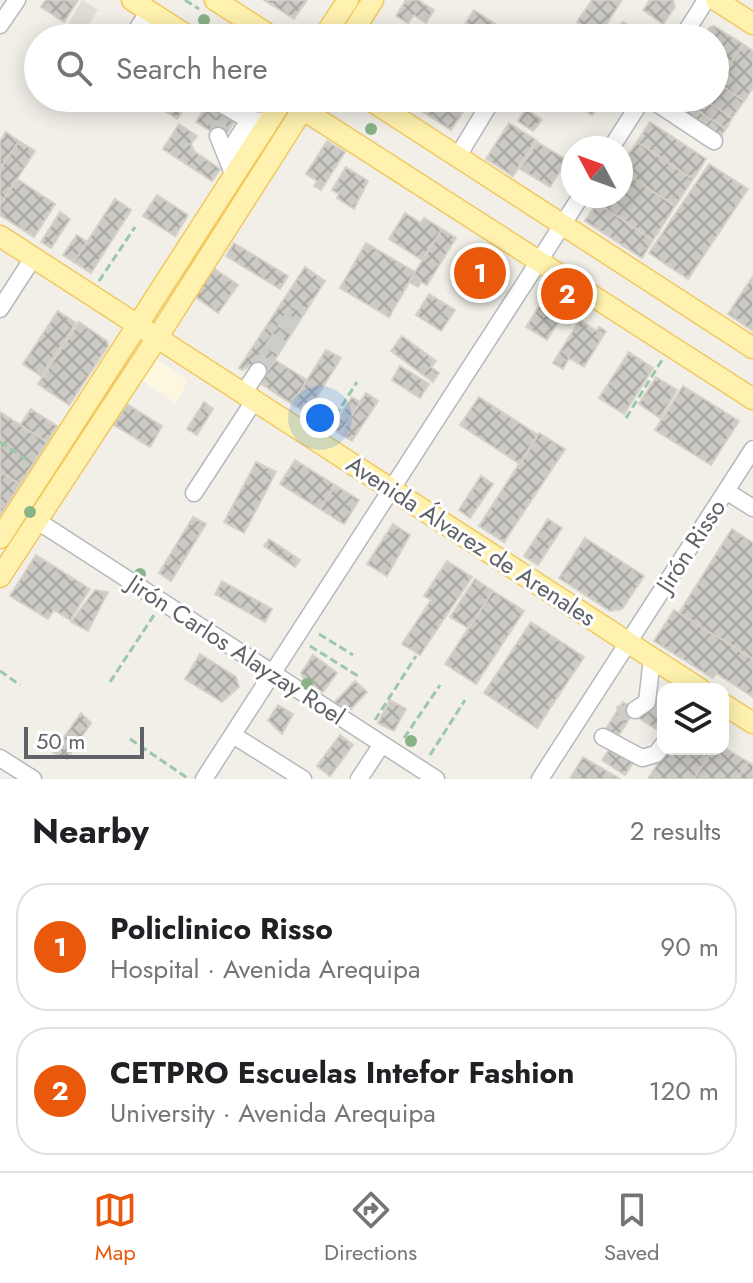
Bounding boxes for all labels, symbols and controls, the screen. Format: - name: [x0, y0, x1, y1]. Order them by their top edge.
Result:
- search box: [24, 24, 729, 112]
- icon: search: [52, 46, 96, 90]
- text: Search here: [116, 47, 268, 90]
- north arrow: [561, 136, 633, 208]
- pin: 1: [454, 243, 506, 303]
- pin: 2: [541, 264, 593, 324]
- your location: [300, 398, 340, 438]
- street label: Avenida Álvarez de Arenales: [340, 447, 603, 635]
- street label: Jirón Risso: [646, 492, 734, 602]
- street label: Jirón Carlos Alayzay Roel: [118, 564, 352, 733]
- map controls: [657, 683, 729, 755]
- button: layers: [657, 683, 729, 755]
- scale bar: [24, 723, 144, 759]
- text: 50 m: [36, 725, 85, 757]
- text: Nearby: [32, 807, 149, 856]
- text: 2 results: [630, 812, 721, 850]
- text: Policlinico Risso: [110, 907, 333, 950]
- text: 1: [53, 928, 67, 966]
- text: 90 m: [660, 928, 719, 966]
- text: Hospital · Avenida Arequipa: [110, 950, 420, 988]
- text: CETPRO Escuelas Intefor Fashion: [110, 1051, 574, 1094]
- text: 2: [51, 1072, 69, 1110]
- text: 120 m: [649, 1072, 719, 1110]
- text: University · Avenida Arequipa: [110, 1094, 436, 1132]
- tab: Map: [93, 1188, 137, 1268]
- tab: Directions: [324, 1188, 417, 1268]
- tab: Saved: [604, 1188, 660, 1268]

